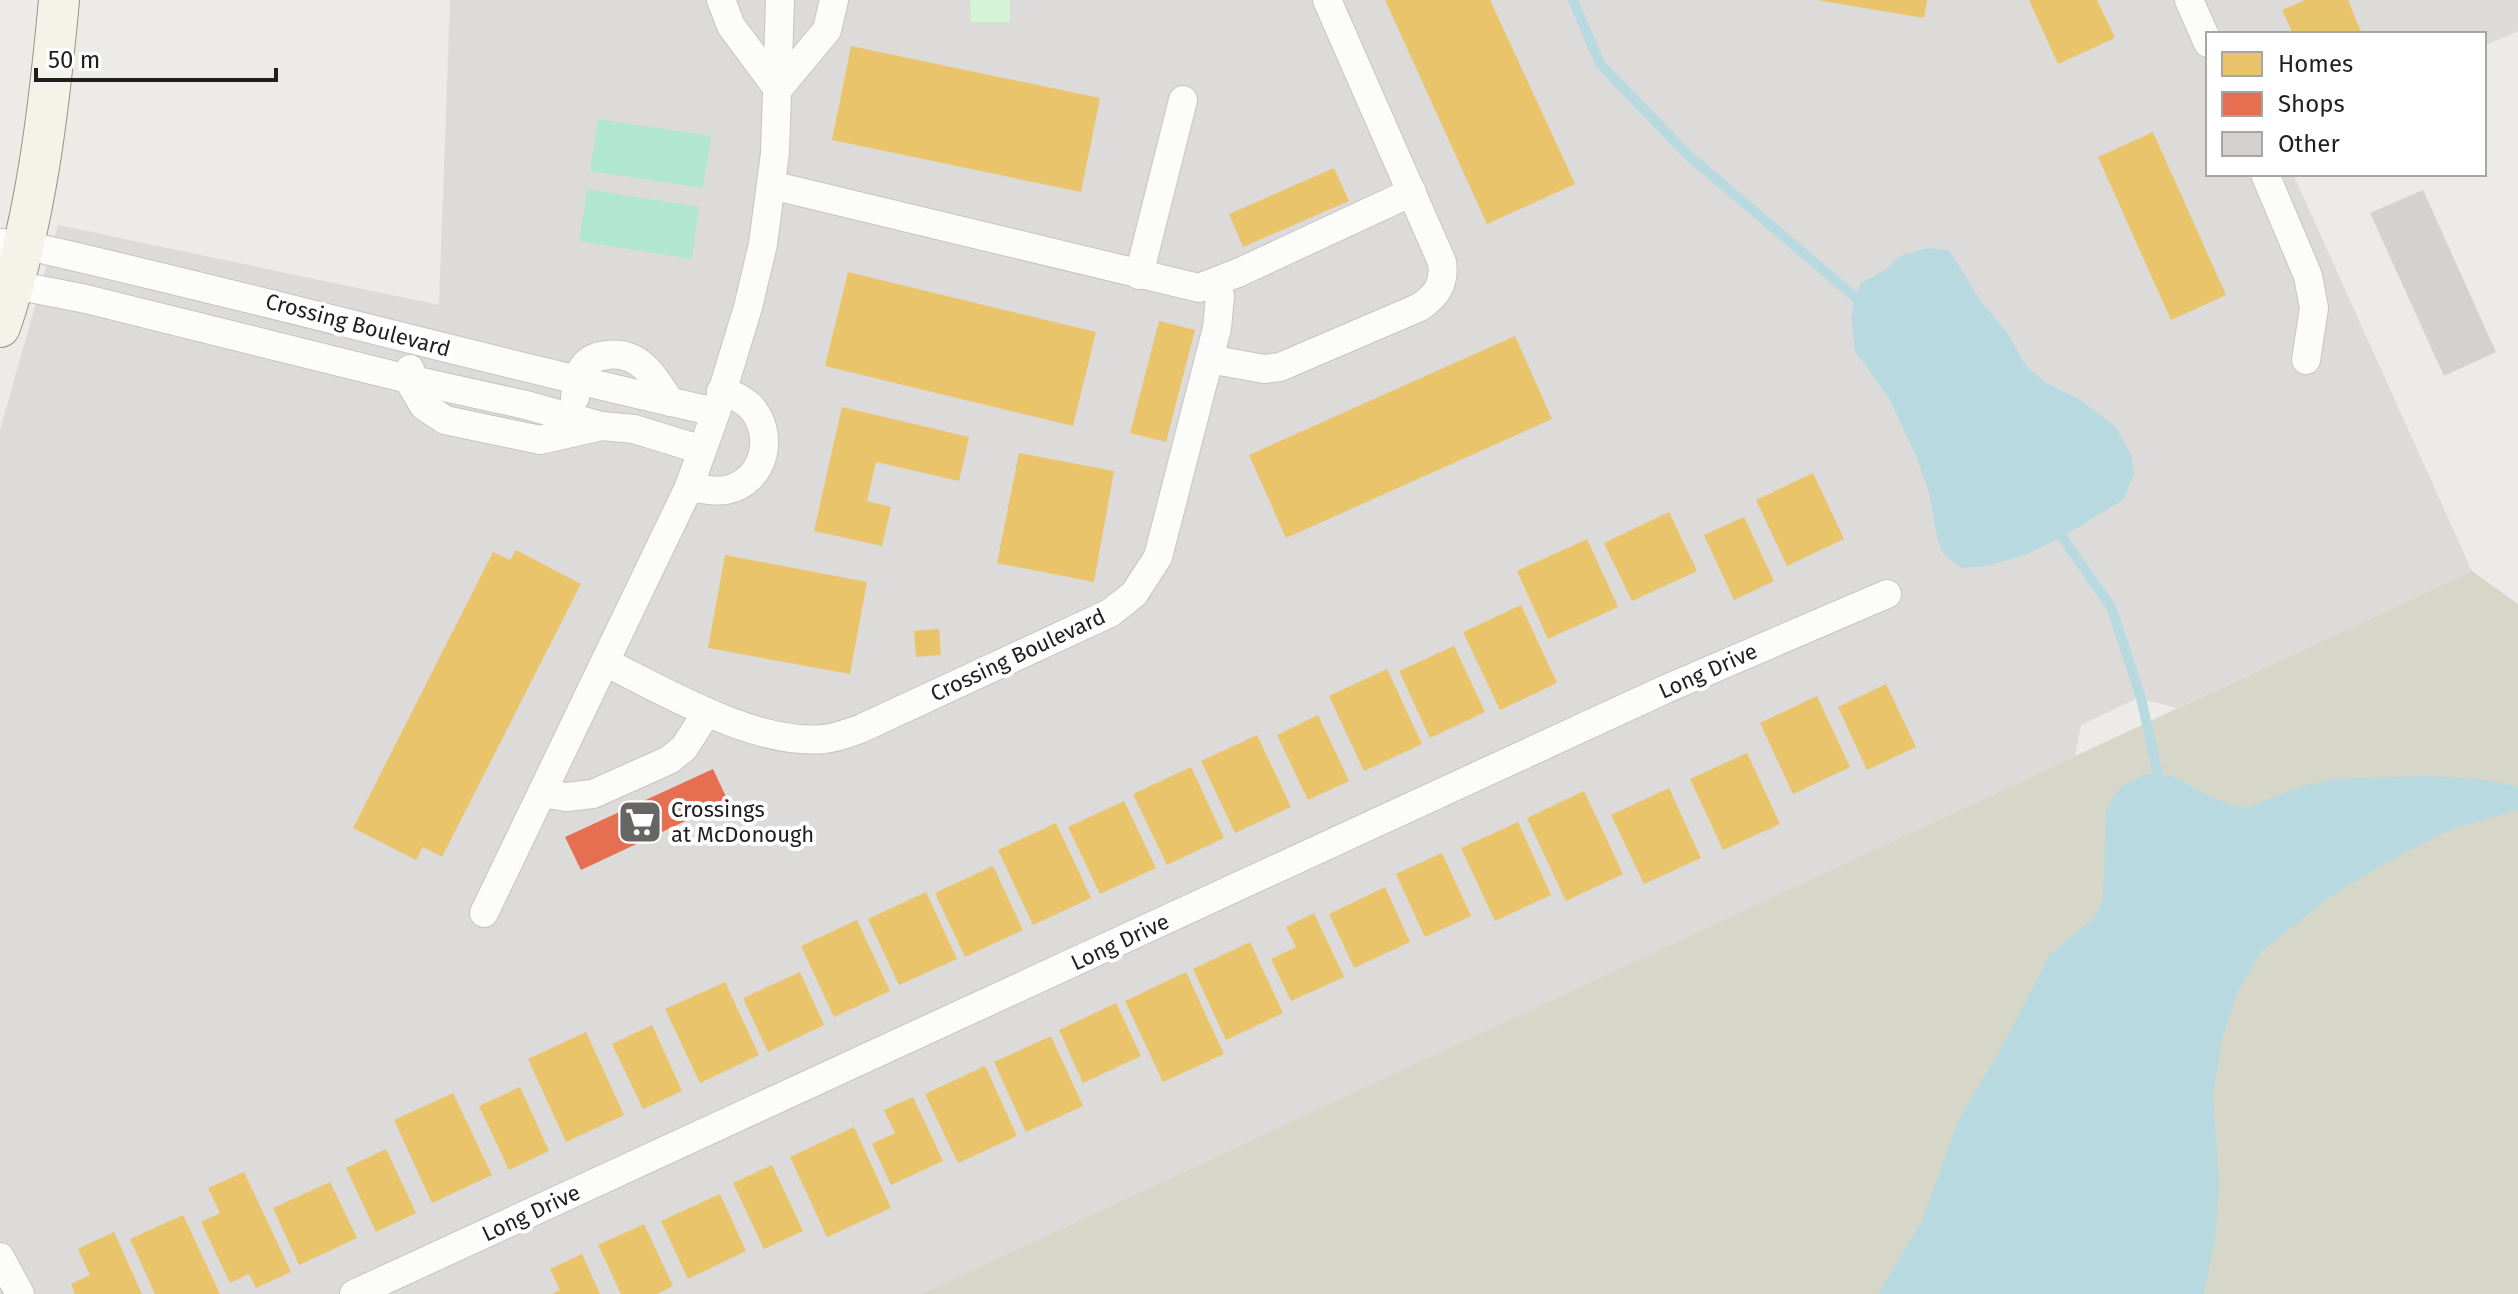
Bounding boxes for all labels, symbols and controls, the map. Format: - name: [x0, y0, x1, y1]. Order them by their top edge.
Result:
- scale bar: [36, 32, 276, 82]
- legend: [2206, 32, 2486, 176]
- text: 50 m: [48, 46, 100, 74]
- text: Homes: [2278, 50, 2353, 78]
- text: Shops: [2278, 90, 2345, 118]
- text: Other: [2278, 130, 2340, 158]
- street label: Crossing Boulevard: [263, 287, 453, 363]
- street label: Crossing Boulevard: [926, 603, 1110, 707]
- street label: Long Drive: [1655, 637, 1761, 705]
- place label: Crossings at McDonough: [671, 796, 814, 848]
- supermarket icon: Crossings at McDonough: [616, 798, 664, 846]
- street label: Long Drive: [1067, 908, 1173, 976]
- street label: Long Drive: [478, 1179, 584, 1247]

